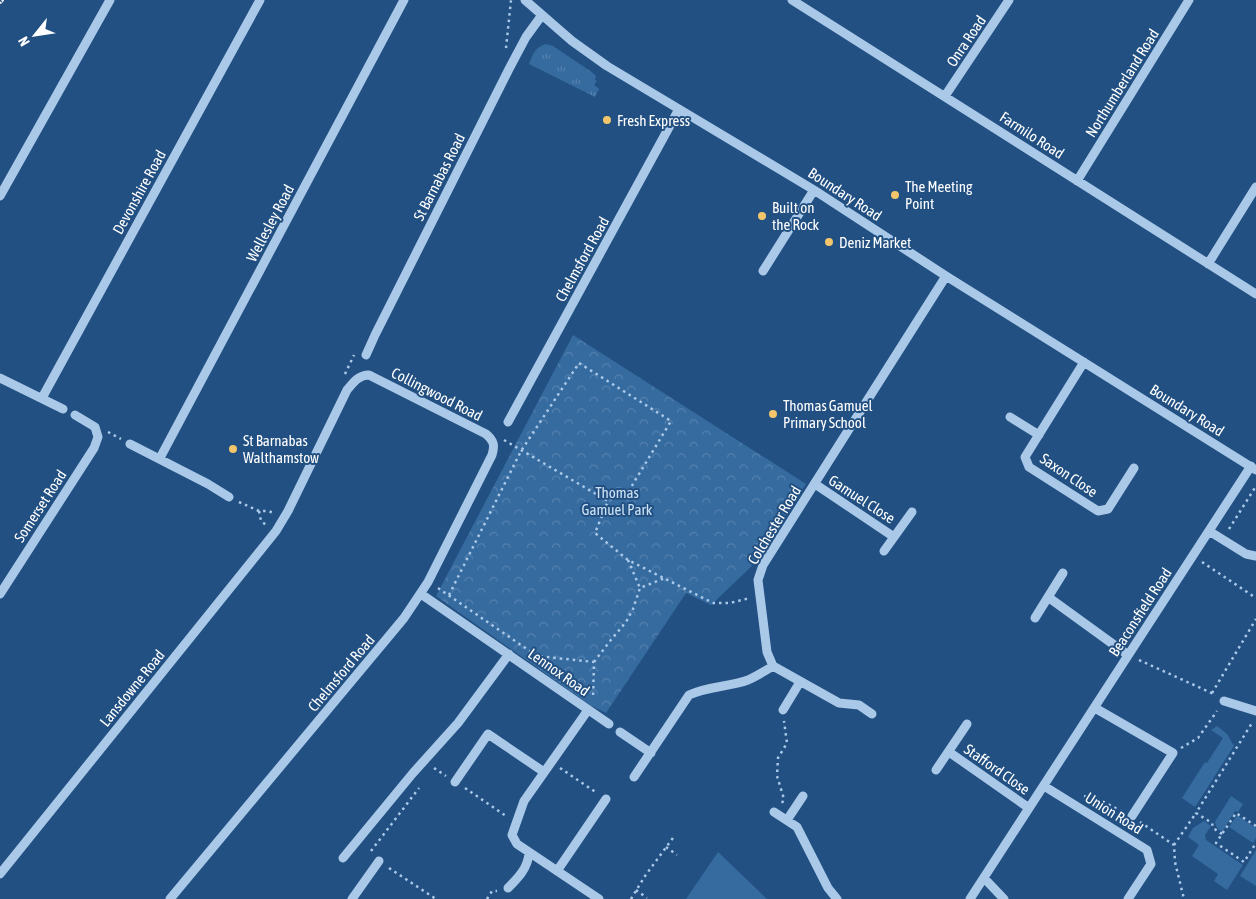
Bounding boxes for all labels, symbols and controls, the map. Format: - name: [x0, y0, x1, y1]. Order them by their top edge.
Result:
- north arrow: [10, 10, 60, 60]
- street label: Onra Road: [943, 12, 989, 70]
- street label: Northumberland Road: [1082, 26, 1162, 140]
- text: N: [15, 34, 33, 49]
- street label: Farmilo Road: [997, 108, 1067, 162]
- place label: Fresh Express: [617, 112, 690, 129]
- marker: Fresh Express: [601, 114, 613, 126]
- street label: St Barnabas Road: [410, 131, 468, 223]
- street label: Devonshire Road: [109, 147, 169, 237]
- street label: Boundary Road: [805, 164, 885, 224]
- place label: The Meeting Point: [905, 178, 973, 212]
- street label: Wellesley Road: [243, 182, 297, 264]
- marker: The Meeting Point: [889, 189, 901, 201]
- place label: Built on the Rock: [772, 199, 820, 233]
- marker: Built on the Rock: [756, 210, 768, 222]
- street label: Chelmsford Road: [552, 214, 612, 304]
- place label: Deniz Market: [839, 234, 911, 251]
- marker: Deniz Market: [823, 236, 835, 248]
- street label: Collingwood Road: [389, 364, 485, 424]
- street label: Boundary Road: [1147, 381, 1227, 439]
- place label: Thomas Gamuel Primary School: [783, 397, 873, 431]
- marker: Thomas Gamuel Primary School: [767, 408, 779, 420]
- place label: St Barnabas Walthamstow: [243, 432, 319, 466]
- marker: St Barnabas Walthamstow: [227, 443, 239, 455]
- street label: Saxon Close: [1037, 450, 1101, 500]
- street label: Somerset Road: [10, 467, 70, 545]
- street label: Gamuel Close: [826, 471, 898, 527]
- street label: Colchester Road: [744, 483, 804, 567]
- park label: Thomas Gamuel Park: [582, 484, 653, 518]
- street label: Beaconsfield Road: [1105, 565, 1175, 659]
- street label: Chelmsford Road: [304, 631, 378, 715]
- street label: Lennox Road: [525, 645, 593, 699]
- street label: Lansdowne Road: [96, 646, 168, 730]
- street label: Stafford Close: [961, 740, 1033, 798]
- street label: Union Road: [1082, 789, 1146, 837]

